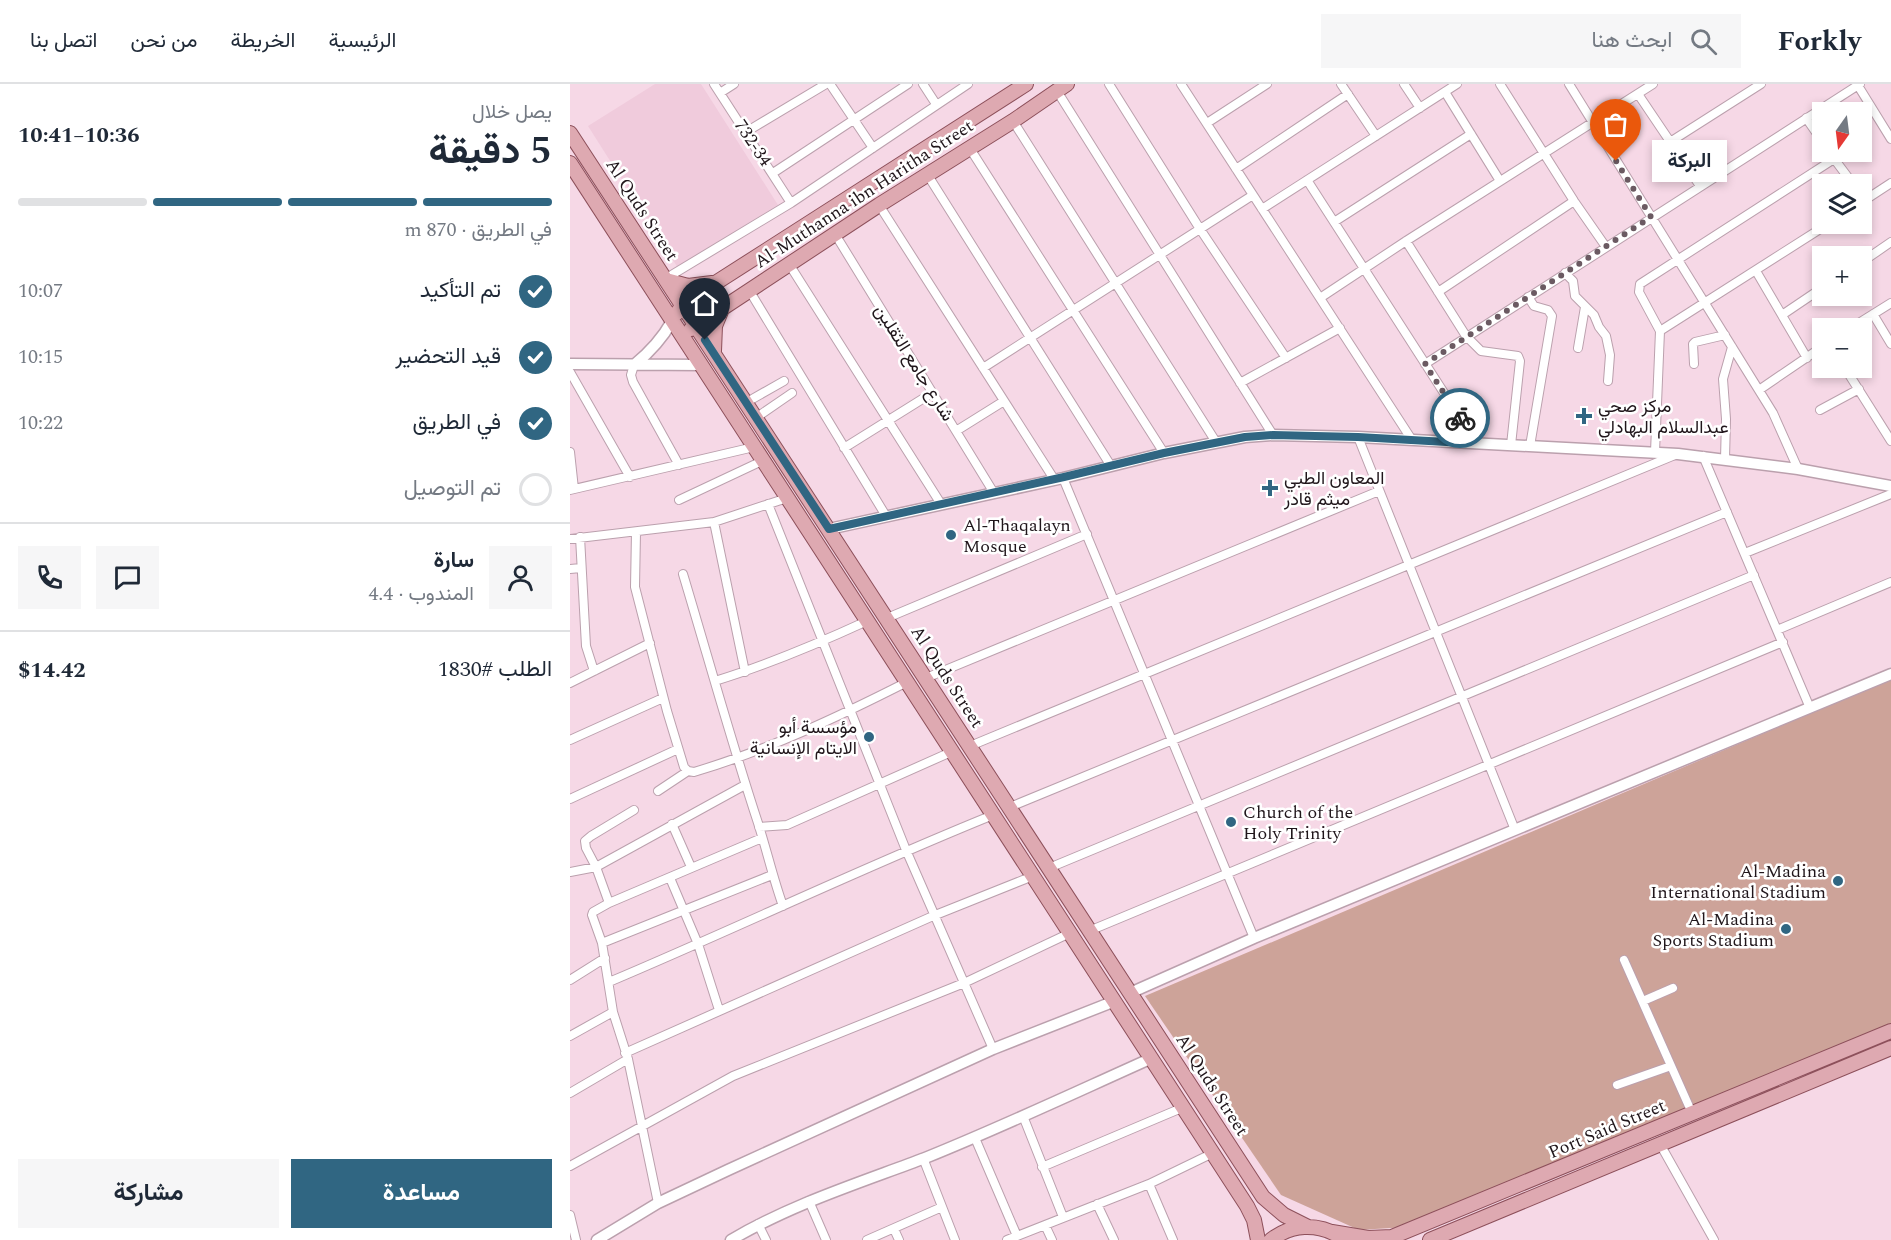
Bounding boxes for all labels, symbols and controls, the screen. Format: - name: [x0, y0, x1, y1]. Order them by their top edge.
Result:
- search box: [1321, 14, 1741, 68]
- text: Forkly: [1777, 20, 1861, 63]
- text: ابحث هنا: [1591, 24, 1672, 57]
- text: اتصل بنا: [30, 25, 97, 57]
- text: من نحن: [130, 25, 198, 57]
- text: الخريطة: [231, 25, 295, 57]
- text: الرئيسية: [328, 25, 396, 57]
- icon: search: [1687, 25, 1720, 58]
- text: يصل خلال: [472, 97, 552, 127]
- pin: [1590, 99, 1641, 161]
- north arrow: [1812, 102, 1872, 162]
- map controls: [1812, 102, 1872, 378]
- icon: bag: [1599, 108, 1632, 141]
- street label: Al-Muthanna ibn Haritha Street: [749, 113, 979, 275]
- street label: 732-34: [727, 114, 779, 172]
- text: 10:36–10:41: [18, 119, 140, 152]
- text: 5 دقيقة: [428, 122, 552, 181]
- callout: البركة: [1652, 140, 1727, 182]
- text: البركة: [1668, 146, 1711, 176]
- street label: Al Quds Street: [599, 153, 685, 267]
- button: layers: [1812, 174, 1872, 234]
- text: في الطريق · 870 m: [404, 215, 552, 245]
- button: +: [1812, 246, 1872, 306]
- text: تم التأكيد: [420, 274, 501, 307]
- icon: check: [519, 275, 552, 308]
- text: 10:07: [18, 276, 63, 306]
- pin: [679, 278, 730, 340]
- icon: home: [688, 287, 721, 320]
- street label: شارع جامع الثقلين: [867, 299, 961, 427]
- button: −: [1812, 318, 1872, 378]
- text: قيد التحضير: [395, 340, 501, 373]
- icon: check: [519, 341, 552, 374]
- text: 10:15: [18, 342, 63, 372]
- courier: [1430, 388, 1490, 448]
- place label: مركز صحي عبدالسلام البهادلي: [1598, 393, 1729, 442]
- icon: bike: [1444, 402, 1477, 435]
- text: في الطريق: [413, 406, 501, 439]
- icon: check: [519, 407, 552, 440]
- marker: مركز صحي عبدالسلام البهادلي: [1575, 407, 1593, 425]
- text: 10:22: [18, 408, 63, 438]
- place label: المعاون الطبي ميثم قادر: [1283, 465, 1384, 513]
- text: تم التوصيل: [404, 472, 501, 505]
- marker: المعاون الطبي ميثم قادر: [1261, 479, 1279, 497]
- place label: Al-Thaqalayn Mosque: [963, 512, 1071, 560]
- marker: Al-Thaqalayn Mosque: [944, 528, 958, 542]
- text: سارة: [433, 544, 474, 577]
- button: phone: [18, 546, 81, 609]
- button: chat: [96, 546, 159, 609]
- button: person: [489, 546, 552, 609]
- text: المندوب · 4.4: [368, 579, 474, 609]
- street label: Al Quds Street: [904, 620, 990, 734]
- text: الطلب #1830: [438, 653, 552, 686]
- text: $14.42: [18, 654, 86, 687]
- place label: مؤسسة أبو الايتام الإنسانية: [750, 714, 857, 762]
- marker: مؤسسة أبو الايتام الإنسانية: [862, 730, 876, 744]
- place label: Church of the Holy Trinity: [1243, 799, 1353, 847]
- marker: Church of the Holy Trinity: [1224, 815, 1238, 829]
- place label: Al-Madina International Stadium: [1650, 858, 1826, 906]
- marker: Al-Madina International Stadium: [1831, 874, 1845, 888]
- place label: Al-Madina Sports Stadium: [1652, 906, 1774, 954]
- marker: Al-Madina Sports Stadium: [1779, 922, 1793, 936]
- street label: Al Quds Street: [1169, 1028, 1255, 1142]
- street label: Port Said Street: [1544, 1092, 1670, 1166]
- button: مشاركة: [18, 1159, 279, 1228]
- button: مساعدة: [291, 1159, 552, 1228]

